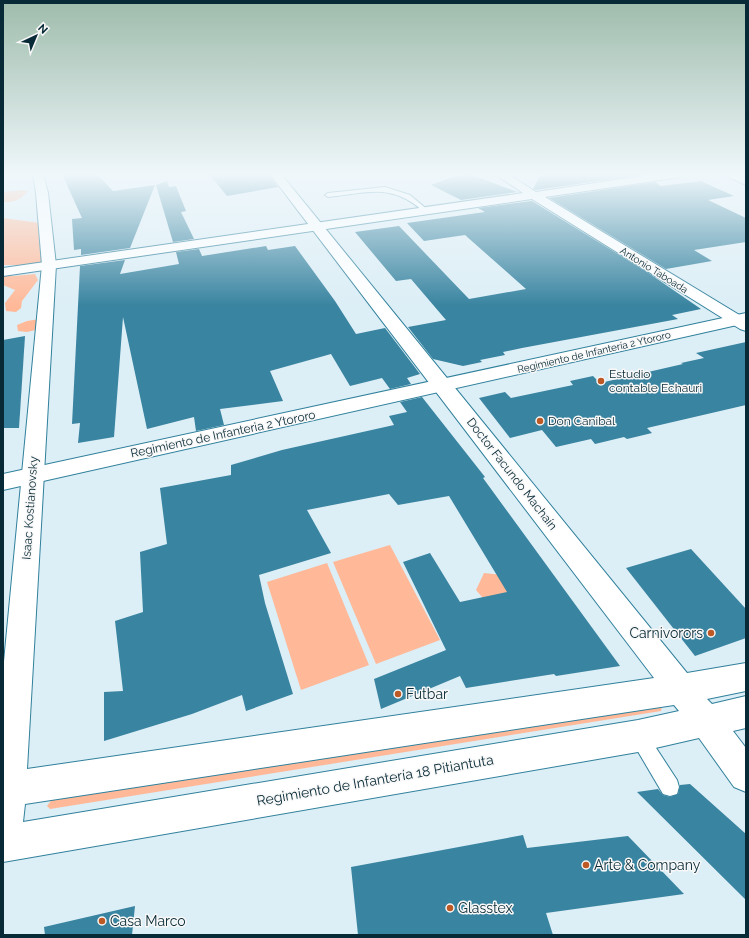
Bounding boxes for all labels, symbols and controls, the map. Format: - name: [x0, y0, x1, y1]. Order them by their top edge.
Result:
- north arrow: [16, 16, 56, 56]
- text: N: [35, 22, 50, 37]
- street label: Antonio Taboada: [618, 245, 690, 295]
- street label: Regimiento de Infantería 2 Ytororo: [516, 329, 672, 375]
- place label: Estudio contable Echauri: [609, 367, 702, 395]
- marker: Estudio contable Echauri: [596, 376, 606, 386]
- street label: Regimiento de Infanteria 2 Ytororo: [129, 408, 317, 460]
- place label: Don Canibal: [548, 414, 616, 428]
- street label: Doctor Facundo Machaín: [464, 415, 560, 533]
- marker: Don Canibal: [535, 416, 545, 426]
- street label: Isaac Kostianovsky: [19, 455, 41, 560]
- place label: Carnivorors: [629, 625, 703, 641]
- marker: Carnivorors: [706, 628, 716, 638]
- place label: Futbar: [406, 686, 448, 702]
- marker: Futbar: [393, 689, 403, 699]
- street label: Regimiento de Infantería 18 Pitiantuta: [255, 751, 495, 809]
- place label: Arte & Company: [594, 857, 701, 873]
- marker: Arte & Company: [581, 860, 591, 870]
- place label: Glasstex: [458, 900, 513, 916]
- marker: Glasstex: [445, 903, 455, 913]
- place label: Casa Marco: [110, 913, 186, 929]
- marker: Casa Marco: [97, 916, 107, 926]

